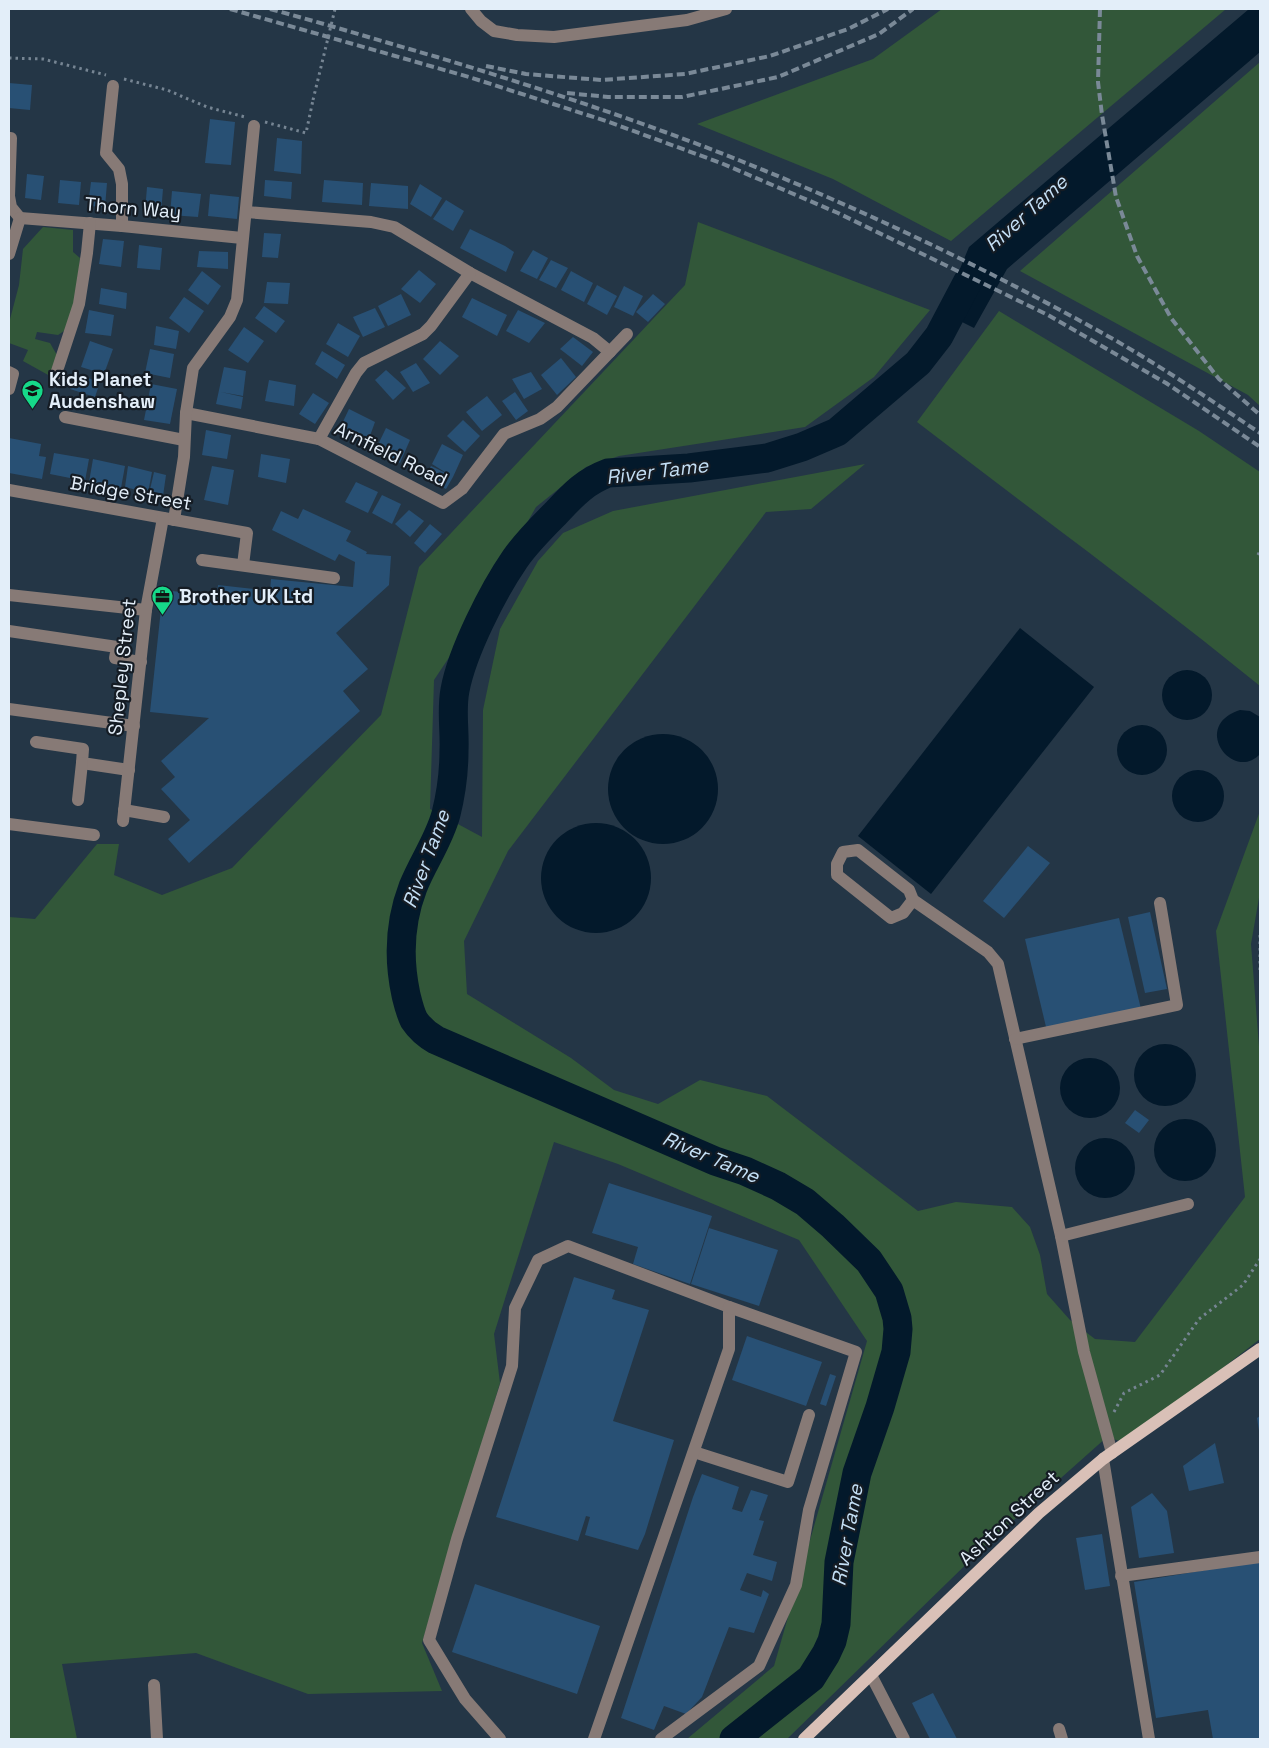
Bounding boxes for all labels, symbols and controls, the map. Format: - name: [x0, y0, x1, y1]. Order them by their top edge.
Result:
- water label: River Tame: [979, 168, 1074, 257]
- street label: Thorn Way: [84, 191, 182, 225]
- place label: Kids Planet Audenshaw: [49, 367, 155, 414]
- school or university icon: Kids Planet Audenshaw: [21, 378, 45, 409]
- street label: Arnfield Road: [330, 416, 452, 492]
- water label: River Tame: [605, 452, 711, 490]
- street label: Bridge Street: [68, 470, 194, 516]
- office icon: Brother UK Ltd: [151, 584, 175, 615]
- place label: Brother UK Ltd: [179, 584, 313, 609]
- street label: Shepley Street: [102, 597, 142, 737]
- water label: River Tame: [396, 805, 456, 912]
- water label: River Tame: [659, 1125, 764, 1189]
- street label: Ashton Street: [954, 1465, 1064, 1571]
- water label: River Tame: [825, 1481, 869, 1588]

